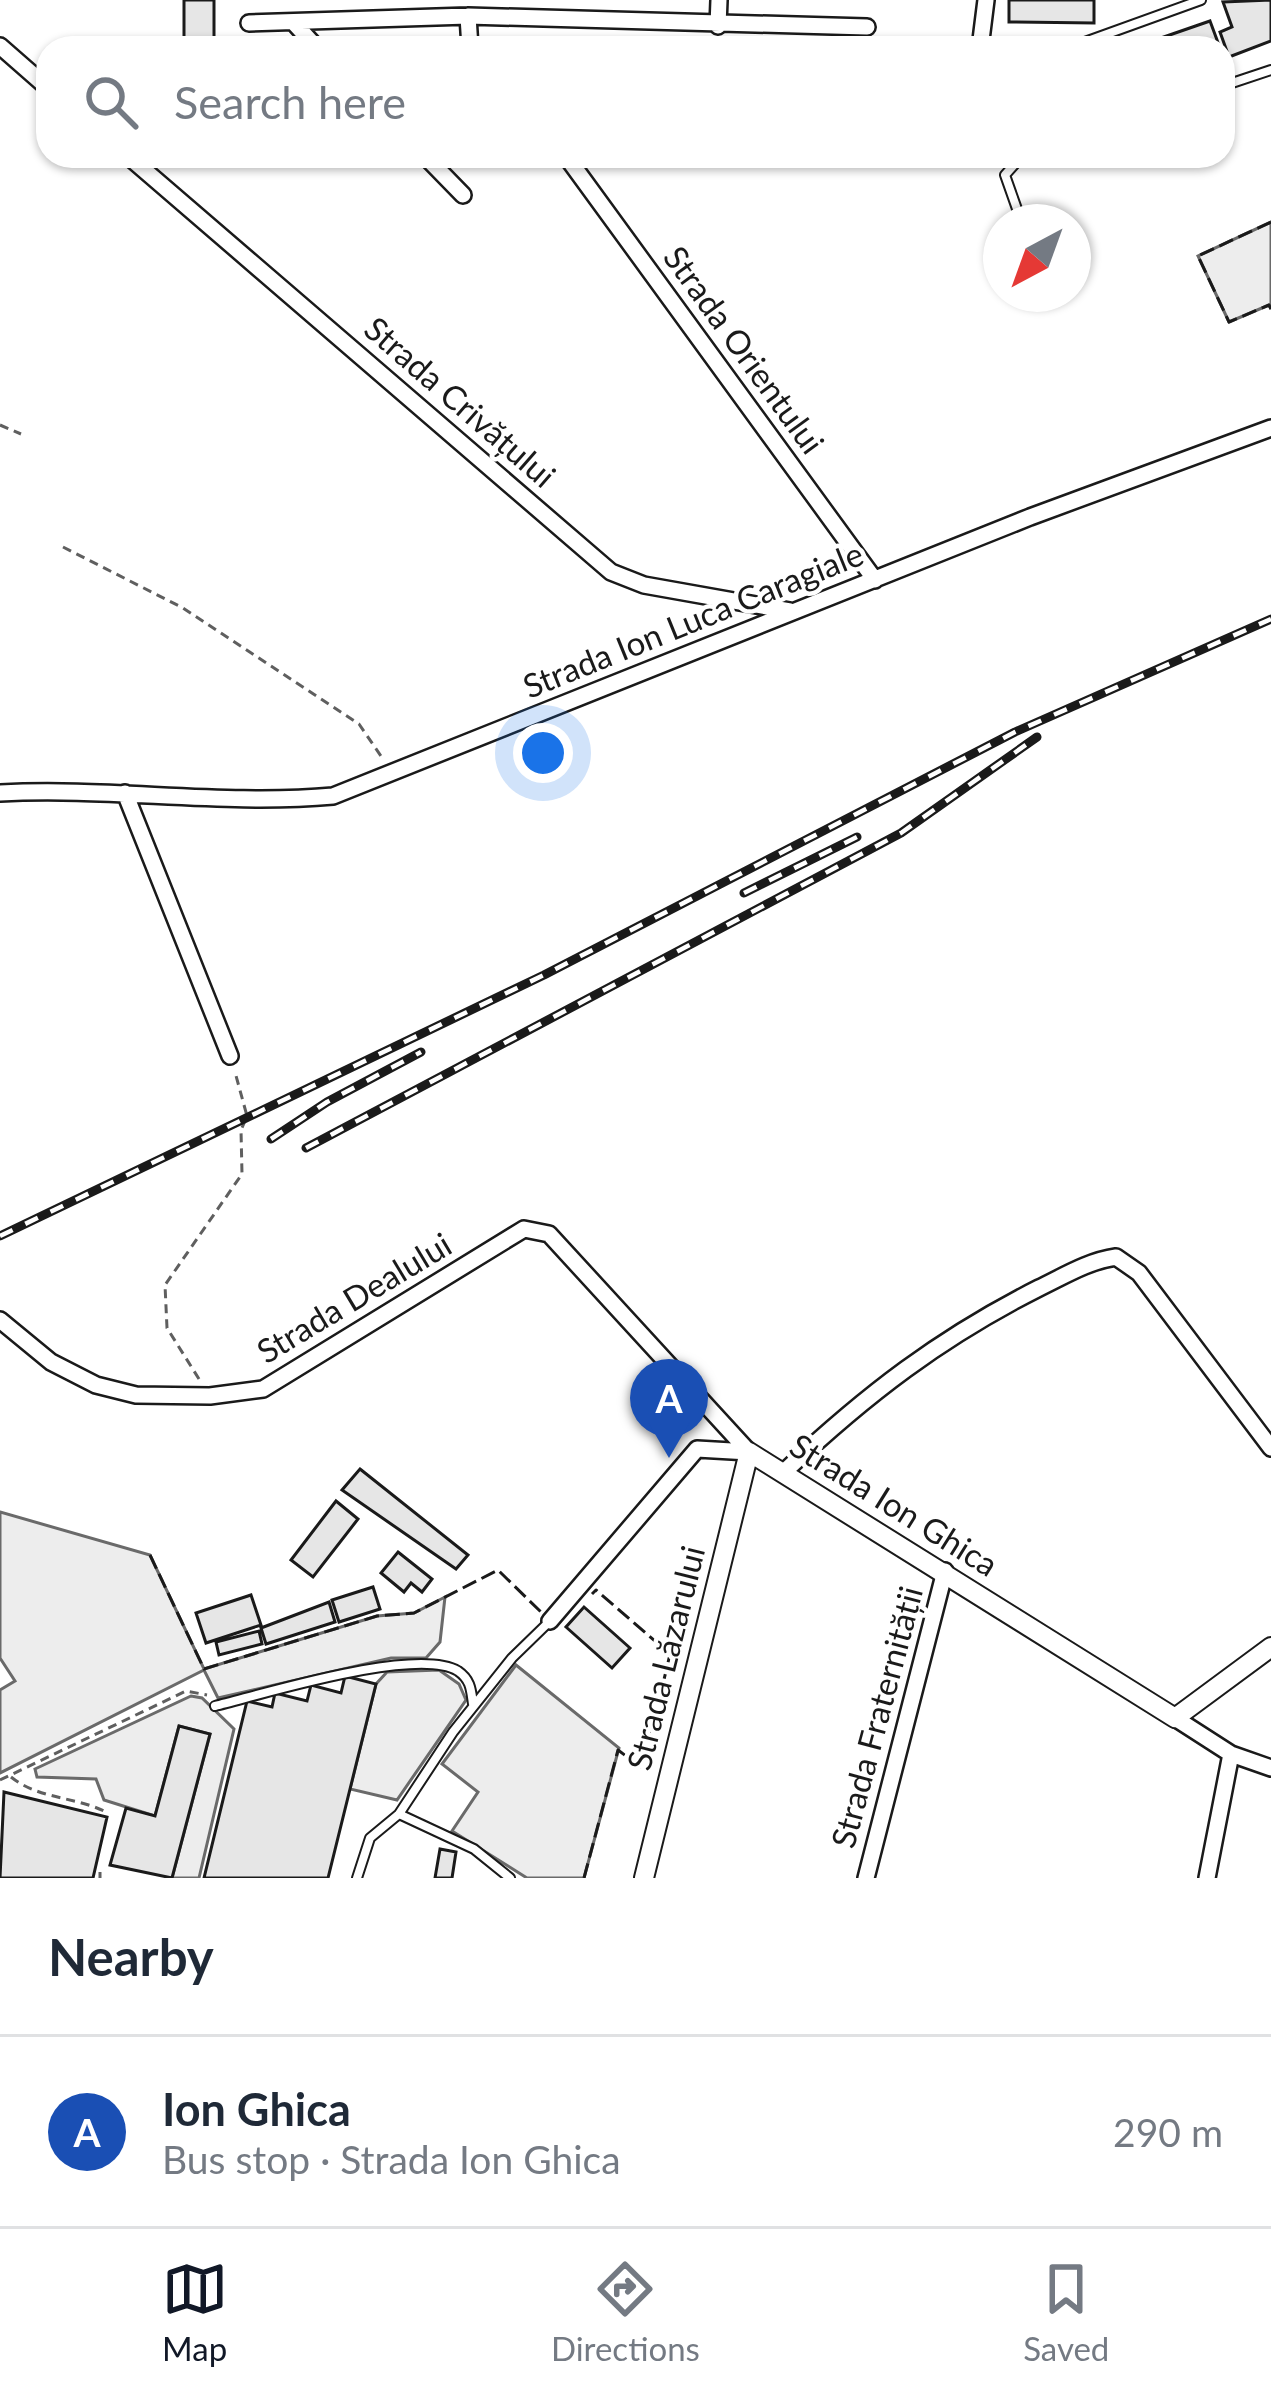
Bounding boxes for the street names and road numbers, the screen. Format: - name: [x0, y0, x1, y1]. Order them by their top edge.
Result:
- street label: Strada Orientului: [656, 238, 833, 461]
- street label: Strada Crivățului: [357, 308, 564, 495]
- street label: Strada Ion Luca Caragiale: [517, 533, 868, 706]
- street label: Strada Dealului: [249, 1223, 458, 1371]
- street label: Strada Ion Ghica: [783, 1424, 1006, 1584]
- street label: Strada Lăzarului: [618, 1542, 712, 1774]
- street label: Strada Fraternității: [822, 1582, 930, 1852]

